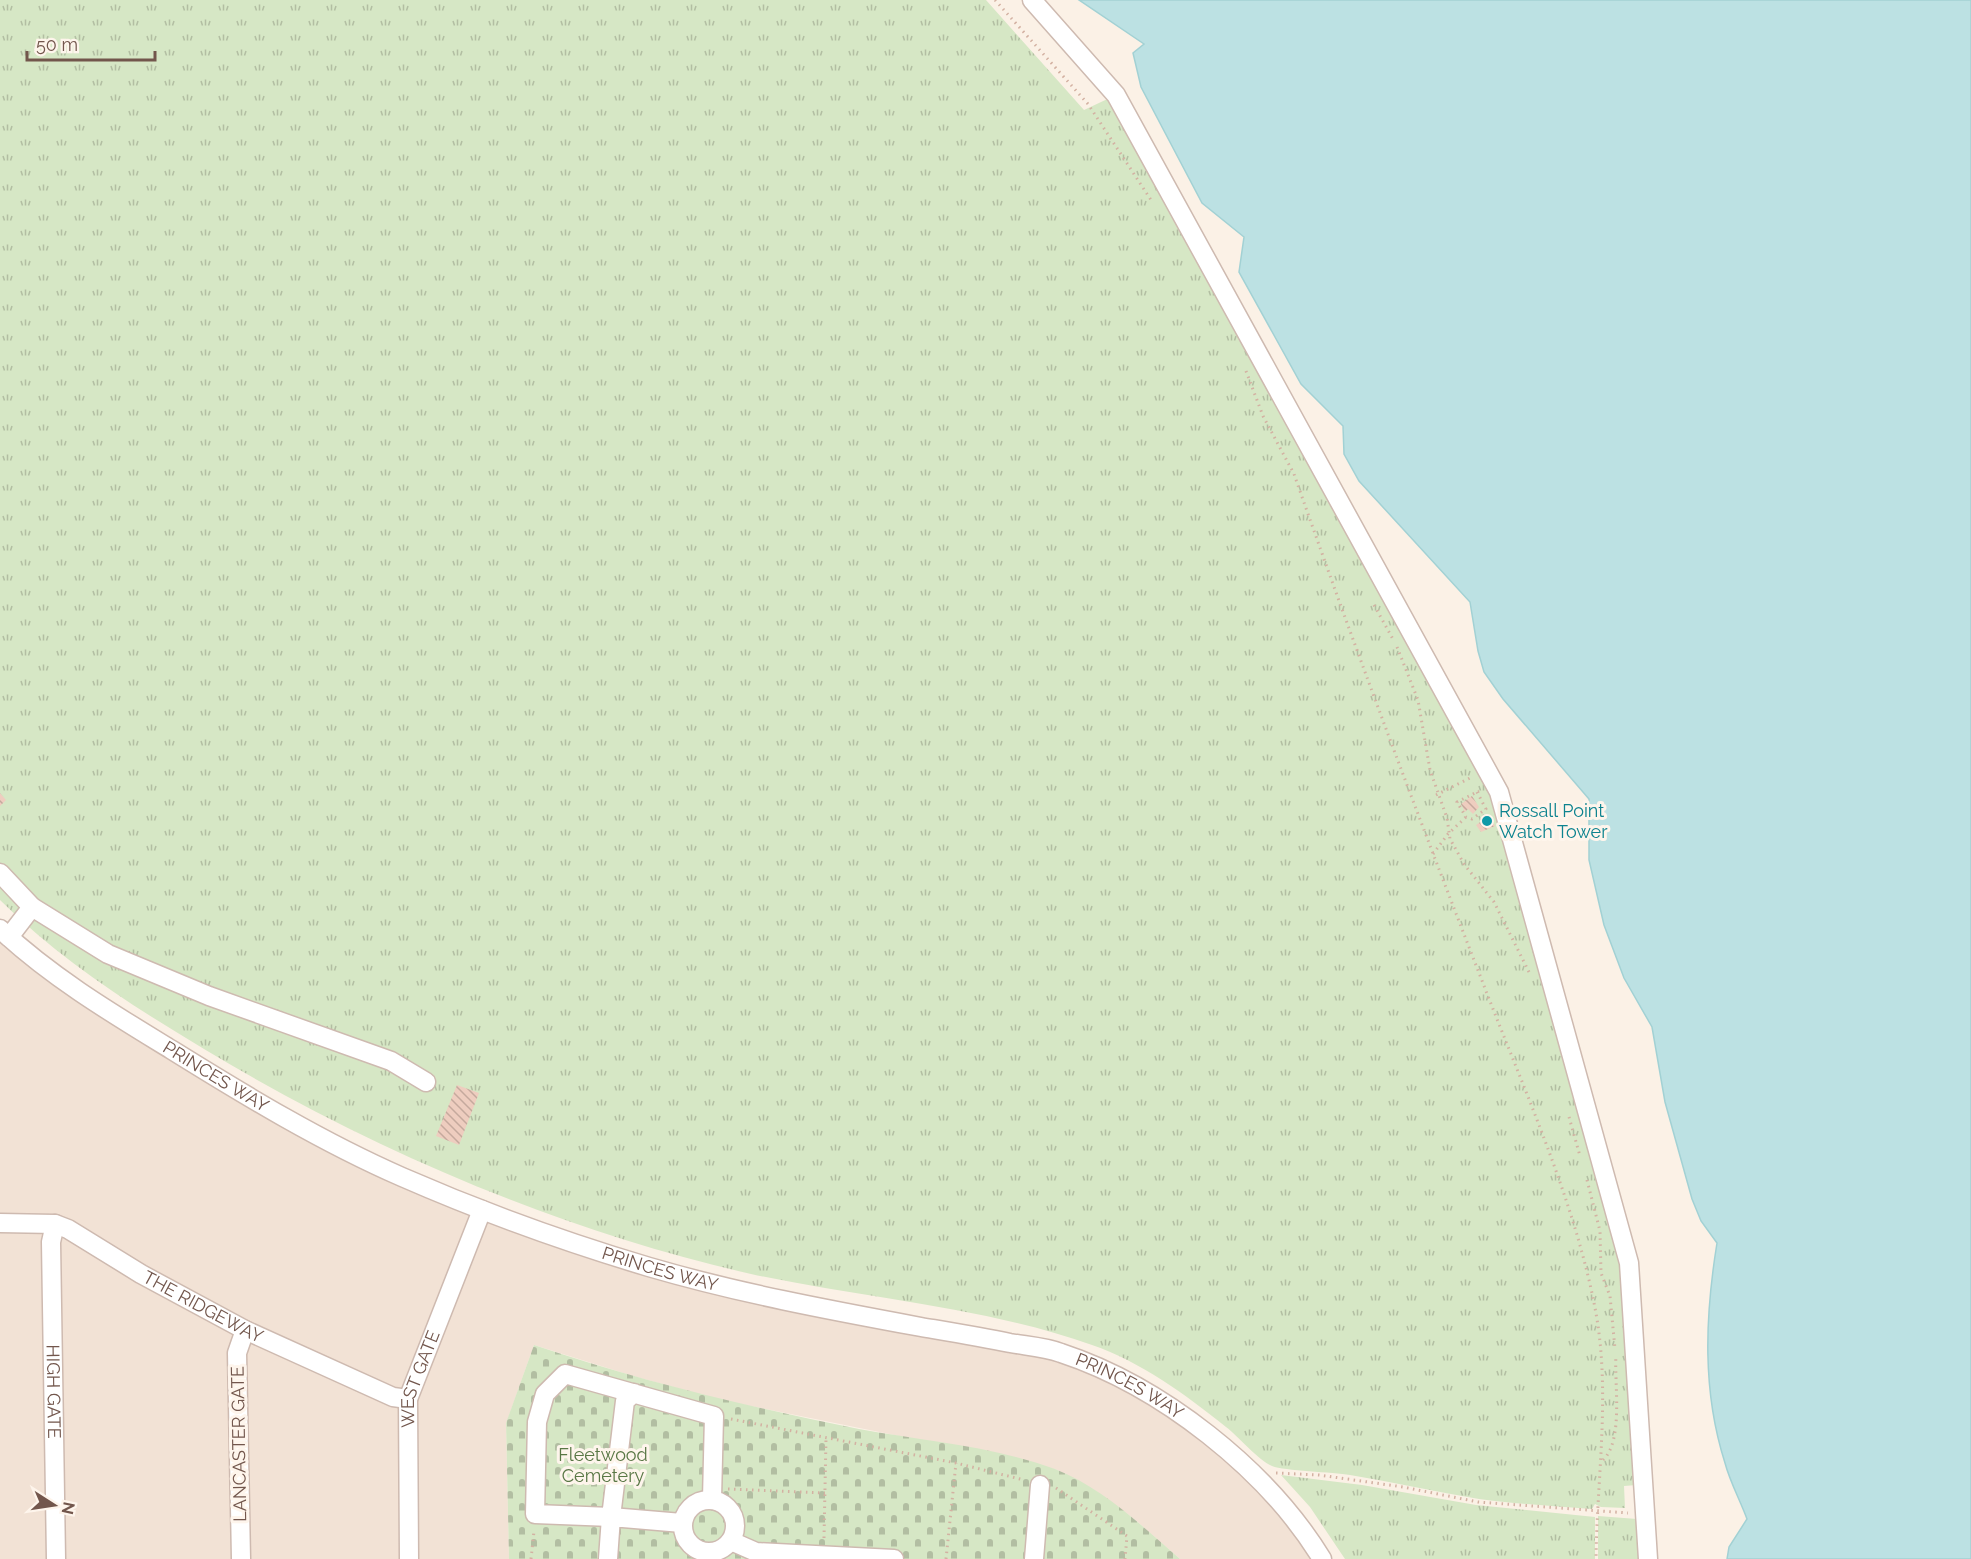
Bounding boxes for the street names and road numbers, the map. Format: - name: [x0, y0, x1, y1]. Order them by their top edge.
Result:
- street label: PRINCES WAY: [160, 1036, 273, 1116]
- street label: PRINCES WAY: [600, 1242, 721, 1295]
- street label: THE RIDGEWAY: [140, 1266, 267, 1347]
- street label: WEST GATE: [397, 1327, 444, 1428]
- street label: HIGH GATE: [43, 1344, 65, 1439]
- street label: PRINCES WAY: [1073, 1348, 1188, 1423]
- street label: LANCASTER GATE: [227, 1366, 250, 1522]

